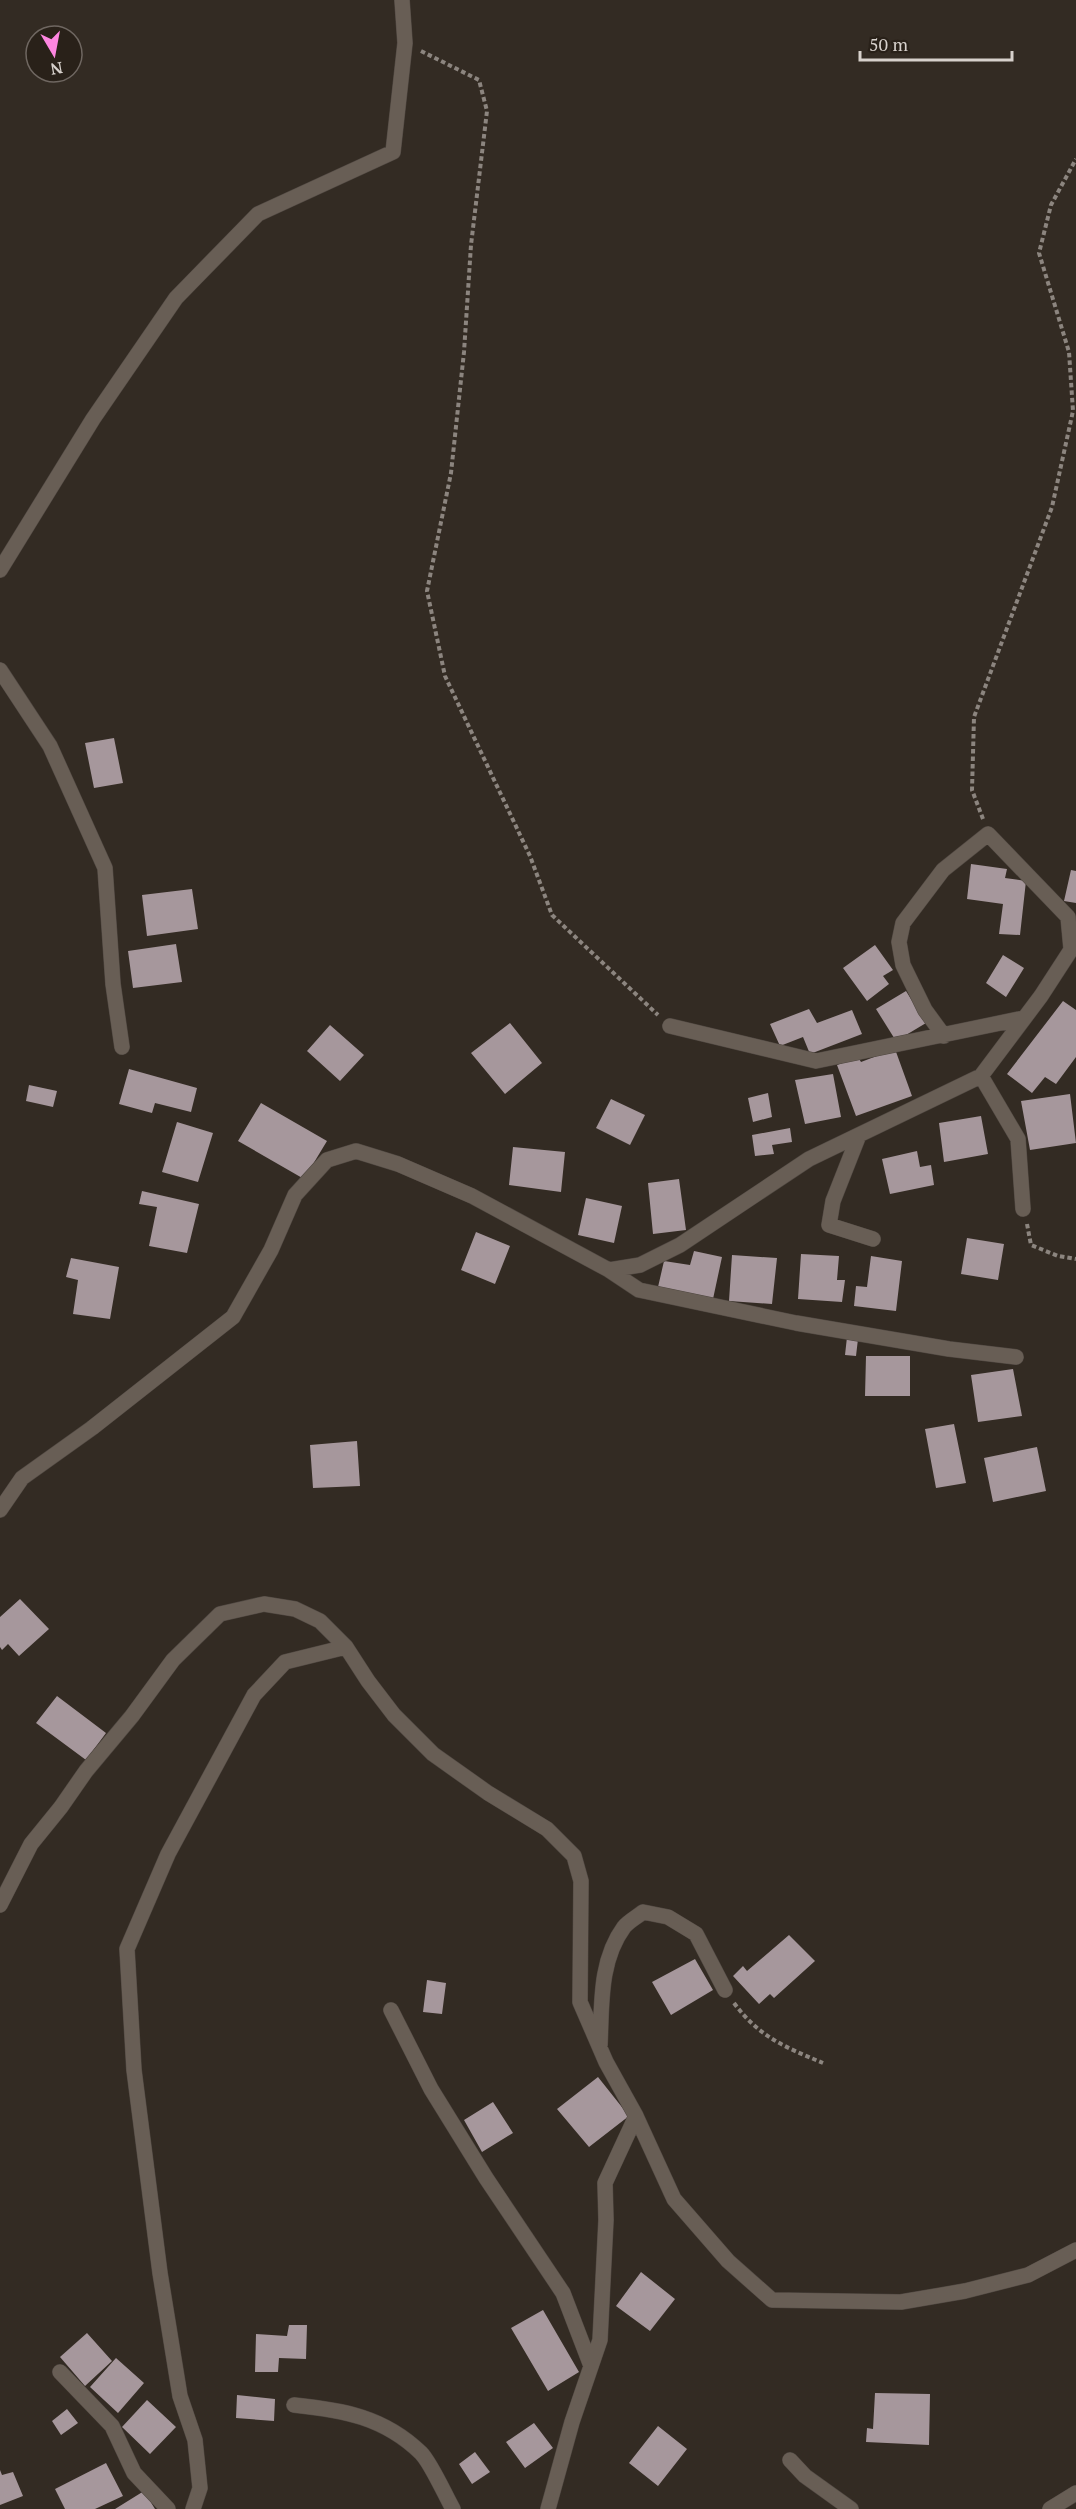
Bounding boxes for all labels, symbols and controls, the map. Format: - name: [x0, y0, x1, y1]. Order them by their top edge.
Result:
- north arrow: [24, 24, 84, 84]
- scale bar: [860, 24, 1012, 62]
- text: 50 m: [869, 32, 909, 56]
- text: N: [49, 57, 64, 81]

